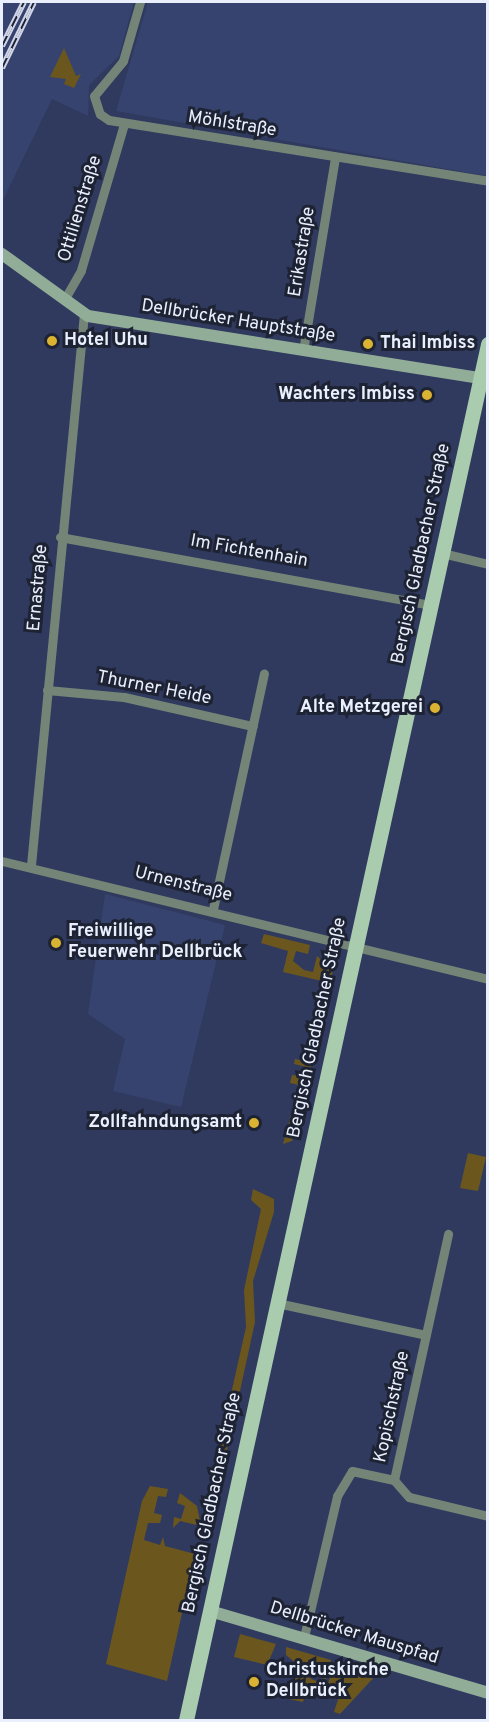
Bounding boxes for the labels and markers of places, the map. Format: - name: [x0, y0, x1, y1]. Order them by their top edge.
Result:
- place label: Hotel Uhu: [64, 330, 148, 352]
- place label: Thai Imbiss: [380, 333, 475, 355]
- marker: Hotel Uhu: [45, 334, 59, 348]
- marker: Thai Imbiss: [361, 337, 375, 351]
- place label: Wachters Imbiss: [278, 384, 415, 406]
- marker: Wachters Imbiss: [420, 388, 434, 402]
- place label: Alte Metzgerei: [300, 697, 423, 719]
- marker: Alte Metzgerei: [428, 701, 442, 715]
- place label: Freiwillige Feuerwehr Dellbrück: [68, 922, 242, 964]
- marker: Freiwillige Feuerwehr Dellbrück: [49, 936, 63, 950]
- place label: Zollfahndungsamt: [89, 1112, 242, 1134]
- marker: Zollfahndungsamt: [247, 1116, 261, 1130]
- place label: Christuskirche Dellbrück: [266, 1661, 389, 1704]
- marker: Christuskirche Dellbrück: [247, 1675, 261, 1689]

